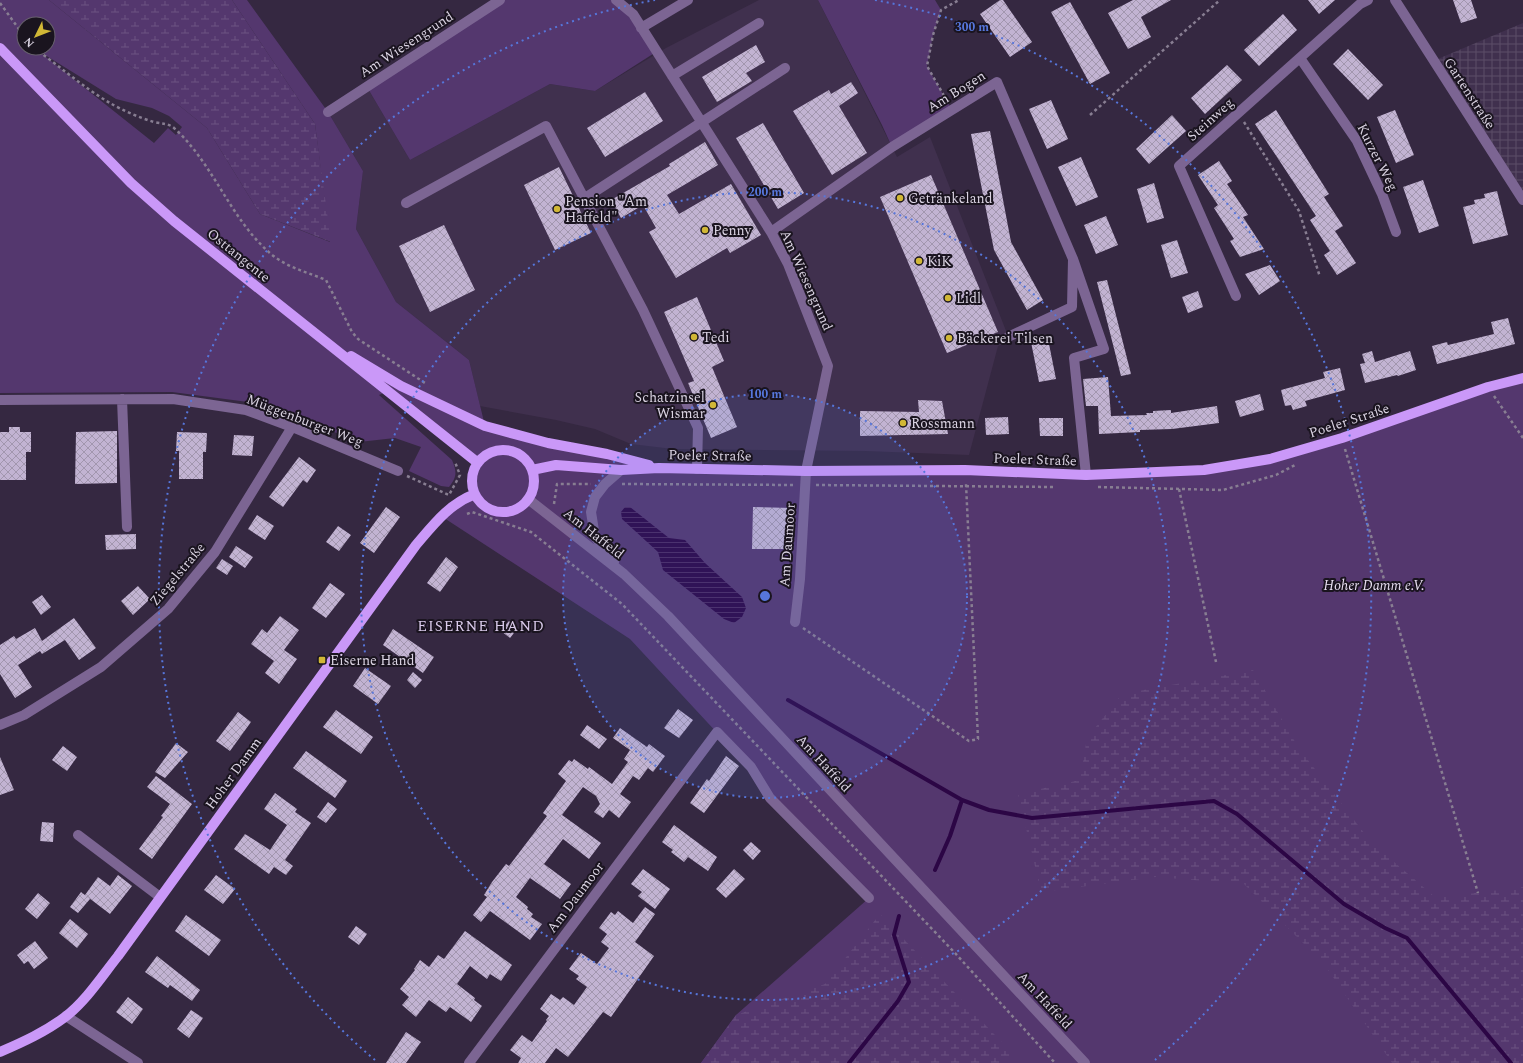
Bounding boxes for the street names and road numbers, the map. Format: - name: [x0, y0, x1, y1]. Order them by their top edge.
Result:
- street label: Am Wiesengrund: [355, 6, 458, 83]
- street label: Gartenstraße: [1438, 53, 1501, 133]
- street label: Am Bogen: [923, 65, 990, 118]
- street label: Steinweg: [1182, 93, 1238, 146]
- street label: Kurzer Weg: [1352, 120, 1404, 195]
- street label: Osttangente: [202, 223, 275, 288]
- street label: Am Wiesengrund: [775, 226, 838, 334]
- street label: Müggenburger Weg: [243, 389, 366, 452]
- street label: Poeler Straße: [1306, 398, 1392, 443]
- street label: Poeler Straße: [668, 444, 752, 467]
- street label: Poeler Straße: [993, 448, 1077, 471]
- street label: Am Daumoor: [774, 502, 801, 588]
- street label: Am Haffeld: [559, 503, 629, 564]
- street label: Ziegelstraße: [144, 538, 210, 611]
- street label: Am Haffeld: [791, 730, 856, 797]
- street label: Hoher Damm: [200, 733, 267, 814]
- street label: Am Daumoor: [542, 857, 609, 937]
- street label: Am Haffeld: [1012, 967, 1077, 1034]

